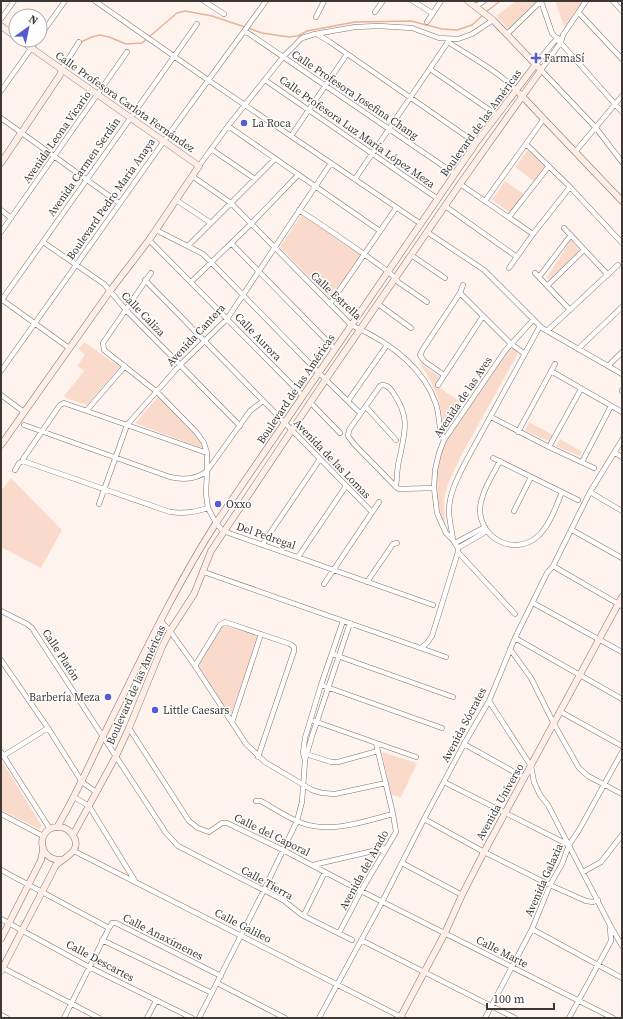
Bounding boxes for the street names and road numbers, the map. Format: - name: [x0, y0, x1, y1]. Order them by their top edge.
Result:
- street label: Calle Profesora Josefina Chang: [289, 47, 422, 143]
- street label: Calle Profesora Carlota Fernández: [52, 48, 198, 156]
- street label: Boulevard de las Américas: [437, 66, 525, 180]
- street label: Calle Profesora Luz María López Meza: [276, 72, 438, 192]
- street label: Avenida Leona Vicario: [19, 88, 95, 186]
- street label: Avenida Carmen Serdán: [44, 114, 124, 220]
- street label: Boulevard Pedro María Anaya: [63, 135, 159, 263]
- street label: Calle Estrella: [307, 269, 365, 324]
- street label: Calle Caliza: [118, 288, 168, 340]
- street label: Avenida Cantera: [163, 300, 229, 369]
- street label: Calle Aurora: [231, 310, 285, 365]
- street label: Boulevard de las Américas: [254, 331, 338, 447]
- street label: Avenida de las Aves: [430, 353, 496, 440]
- street label: Avenida de las Lomas: [290, 416, 374, 502]
- street label: Del Pedregal: [234, 519, 298, 553]
- street label: Boulevard de las Américas: [103, 623, 169, 747]
- street label: Calle Platón: [39, 626, 83, 684]
- street label: Avenida Sócrates: [438, 685, 490, 765]
- street label: Avenida Universo: [473, 761, 527, 843]
- street label: Calle del Caporal: [231, 810, 313, 860]
- street label: Avenida del Arado: [336, 827, 392, 913]
- street label: Avenida Galaxia: [521, 841, 567, 919]
- street label: Calle Tierra: [238, 863, 296, 904]
- street label: Calle Galileo: [212, 905, 274, 947]
- street label: Calle Anaxímenes: [120, 910, 206, 964]
- street label: Calle Marte: [473, 932, 531, 972]
- street label: Calle Descartes: [63, 937, 137, 985]

